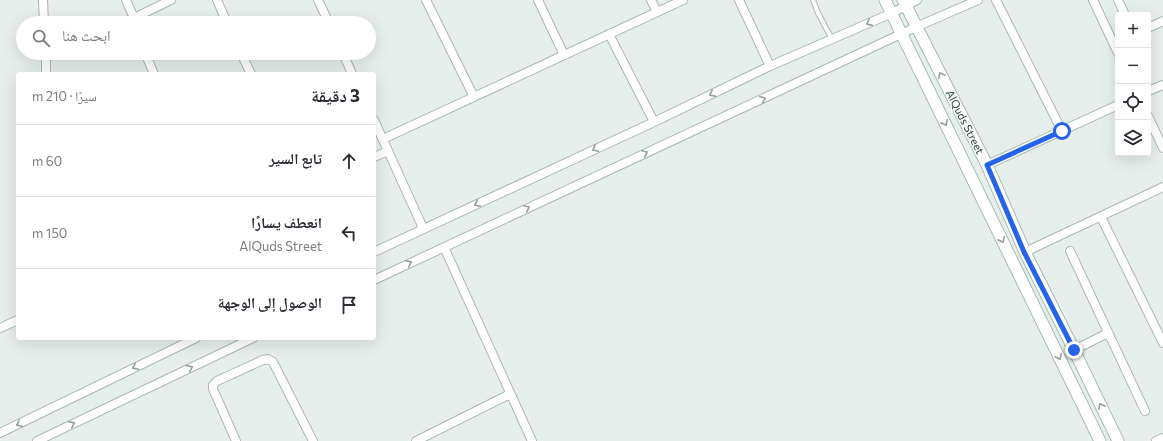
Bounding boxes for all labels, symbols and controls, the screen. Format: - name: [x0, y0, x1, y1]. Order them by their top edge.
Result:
- map controls: [1115, 12, 1151, 156]
- button: +: [1115, 12, 1151, 48]
- search box: [16, 16, 376, 60]
- one-way arrow: [866, 18, 873, 26]
- text: ابحث هنا: [62, 26, 111, 44]
- icon: search: [30, 27, 52, 49]
- button: −: [1115, 48, 1151, 84]
- one-way arrow: [938, 72, 945, 79]
- button: locate: [1115, 84, 1151, 120]
- text: 3 دقيقة: [311, 85, 360, 106]
- text: سيرًا · 210 m: [32, 88, 97, 104]
- street label: AlQuds Street: [944, 88, 987, 156]
- one-way arrow: [709, 89, 717, 97]
- one-way arrow: [759, 95, 766, 103]
- one-way arrow: [940, 119, 948, 127]
- button: layers: [1115, 120, 1151, 156]
- route start: [1053, 122, 1071, 140]
- one-way arrow: [592, 145, 599, 153]
- text: تابع السير: [269, 149, 322, 167]
- icon: ahead: [338, 150, 360, 172]
- one-way arrow: [640, 150, 648, 158]
- text: 60 m: [32, 153, 62, 169]
- one-way arrow: [473, 199, 481, 207]
- one-way arrow: [523, 205, 530, 213]
- text: انعطف يسارًا: [251, 213, 322, 231]
- icon: left: [338, 222, 360, 244]
- text: 150 m: [32, 225, 67, 241]
- one-way arrow: [997, 236, 1005, 243]
- text: AlQuds Street: [239, 238, 322, 254]
- one-way arrow: [405, 260, 413, 268]
- text: الوصول إلى الوجهة: [218, 293, 322, 311]
- icon: arrive: [338, 294, 360, 316]
- route end: [1065, 341, 1083, 359]
- one-way arrow: [1054, 353, 1062, 360]
- one-way arrow: [132, 362, 140, 370]
- one-way arrow: [185, 365, 193, 373]
- one-way arrow: [1098, 403, 1106, 410]
- one-way arrow: [15, 419, 23, 427]
- one-way arrow: [68, 421, 76, 429]

